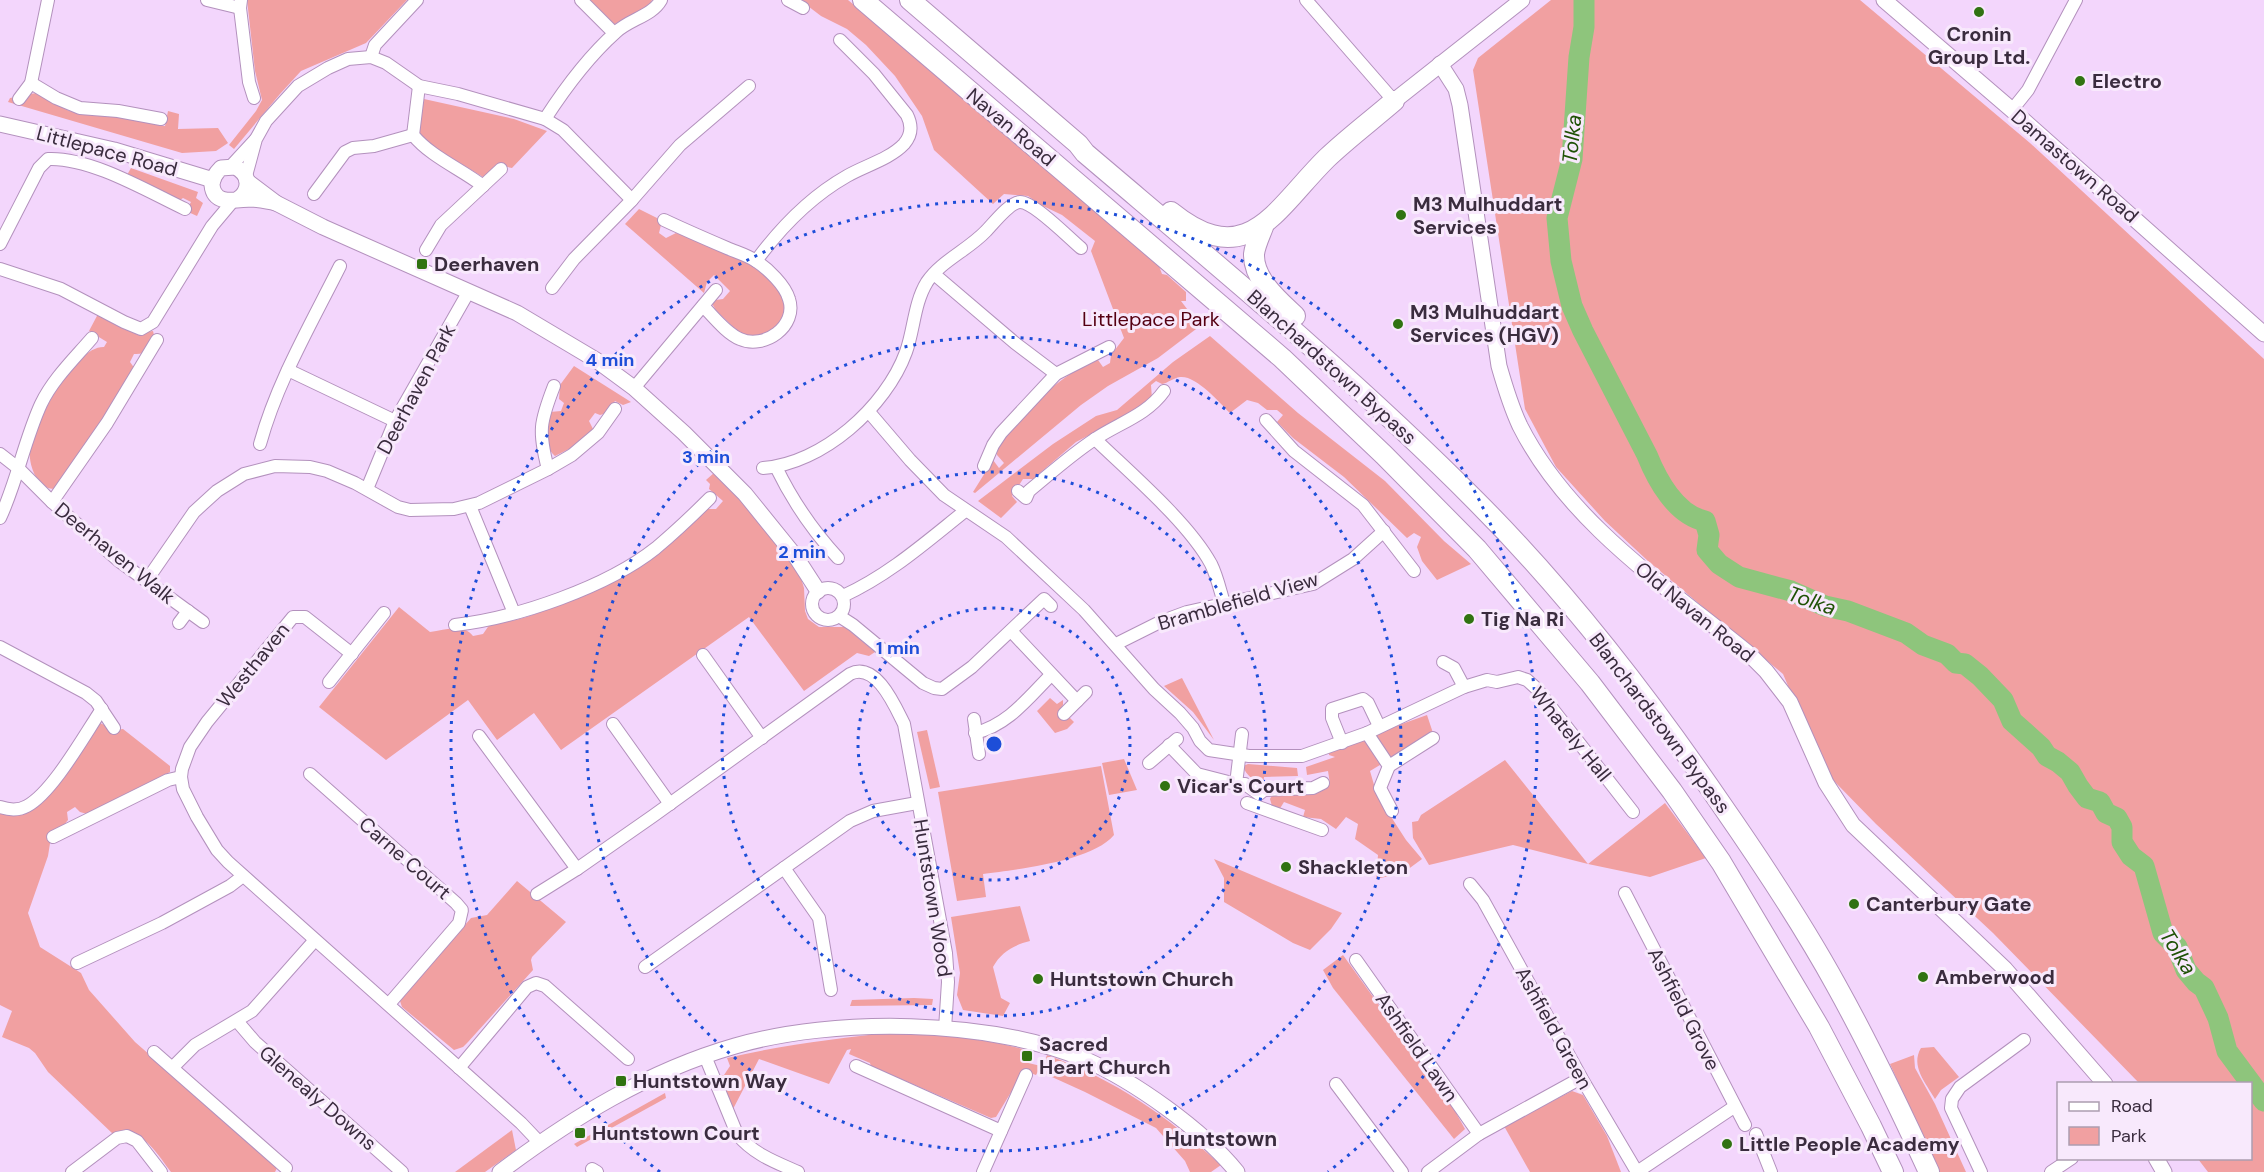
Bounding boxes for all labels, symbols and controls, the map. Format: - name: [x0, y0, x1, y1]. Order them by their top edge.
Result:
- marker: Cronin Group Ltd.: [1972, 5, 1986, 19]
- place label: Cronin Group Ltd.: [1928, 21, 2030, 70]
- place label: Electro: [2092, 68, 2162, 94]
- marker: Electro: [2073, 74, 2087, 88]
- street label: Navan Road: [961, 82, 1061, 172]
- street label: Damastown Road: [2006, 104, 2144, 228]
- water label: Tolka: [1555, 113, 1589, 165]
- street label: Littlepace Road: [34, 120, 180, 182]
- place label: M3 Mulhuddart Services: [1413, 191, 1562, 240]
- marker: M3 Mulhuddart Services: [1394, 208, 1408, 222]
- place label: Deerhaven: [434, 251, 539, 277]
- marker: Deerhaven: [415, 257, 429, 271]
- street label: Blanchardstown Bypass: [1242, 284, 1422, 450]
- place label: M3 Mulhuddart Services (HGV): [1410, 299, 1559, 348]
- park label: Littlepace Park: [1082, 306, 1220, 332]
- marker: M3 Mulhuddart Services (HGV): [1391, 317, 1405, 331]
- street label: Deerhaven Park: [371, 320, 461, 458]
- text: 4 min: [586, 348, 634, 372]
- text: 3 min: [682, 445, 730, 469]
- street label: Deerhaven Walk: [49, 496, 181, 610]
- text: 2 min: [778, 540, 826, 564]
- street label: Old Navan Road: [1630, 556, 1760, 668]
- street label: Bramblefield View: [1155, 566, 1321, 636]
- water label: Tolka: [1784, 580, 1840, 622]
- place label: Tig Na Ri: [1481, 606, 1564, 632]
- marker: Tig Na Ri: [1462, 612, 1476, 626]
- street label: Westhaven: [211, 617, 295, 713]
- street label: Blanchardstown Bypass: [1584, 627, 1736, 819]
- text: 1 min: [876, 636, 920, 660]
- street label: Whately Hall: [1525, 681, 1617, 787]
- centre of rings: [984, 734, 1004, 754]
- place label: Vicar's Court: [1177, 773, 1304, 799]
- marker: Vicar's Court: [1158, 779, 1172, 793]
- street label: Carne Court: [354, 811, 457, 905]
- street label: Huntstown Wood: [908, 817, 958, 979]
- place label: Shackleton: [1298, 854, 1408, 880]
- marker: Shackleton: [1279, 860, 1293, 874]
- place label: Canterbury Gate: [1866, 891, 2031, 917]
- marker: Canterbury Gate: [1847, 897, 1861, 911]
- water label: Tolka: [2153, 924, 2203, 980]
- street label: Ashfield Grove: [1642, 943, 1726, 1075]
- street label: Ashfield Green: [1510, 962, 1598, 1094]
- place label: Amberwood: [1935, 964, 2055, 990]
- place label: Huntstown Church: [1050, 966, 1234, 992]
- marker: Amberwood: [1916, 970, 1930, 984]
- marker: Huntstown Church: [1031, 972, 1045, 986]
- street label: Ashfield Lawn: [1370, 987, 1464, 1107]
- place label: Sacred Heart Church: [1039, 1031, 1171, 1080]
- street label: Glenealy Downs: [254, 1040, 382, 1156]
- marker: Sacred Heart Church: [1020, 1049, 1034, 1063]
- place label: Huntstown Way: [633, 1068, 787, 1094]
- marker: Huntstown Way: [614, 1074, 628, 1088]
- legend: [2057, 1082, 2252, 1160]
- text: Road: [2111, 1094, 2153, 1118]
- place label: Huntstown Court: [592, 1120, 760, 1146]
- text: Park: [2111, 1124, 2147, 1148]
- district label: Huntstown: [1165, 1125, 1277, 1153]
- marker: Huntstown Court: [573, 1126, 587, 1140]
- place label: Little People Academy: [1739, 1131, 1960, 1157]
- marker: Little People Academy: [1720, 1137, 1734, 1151]

